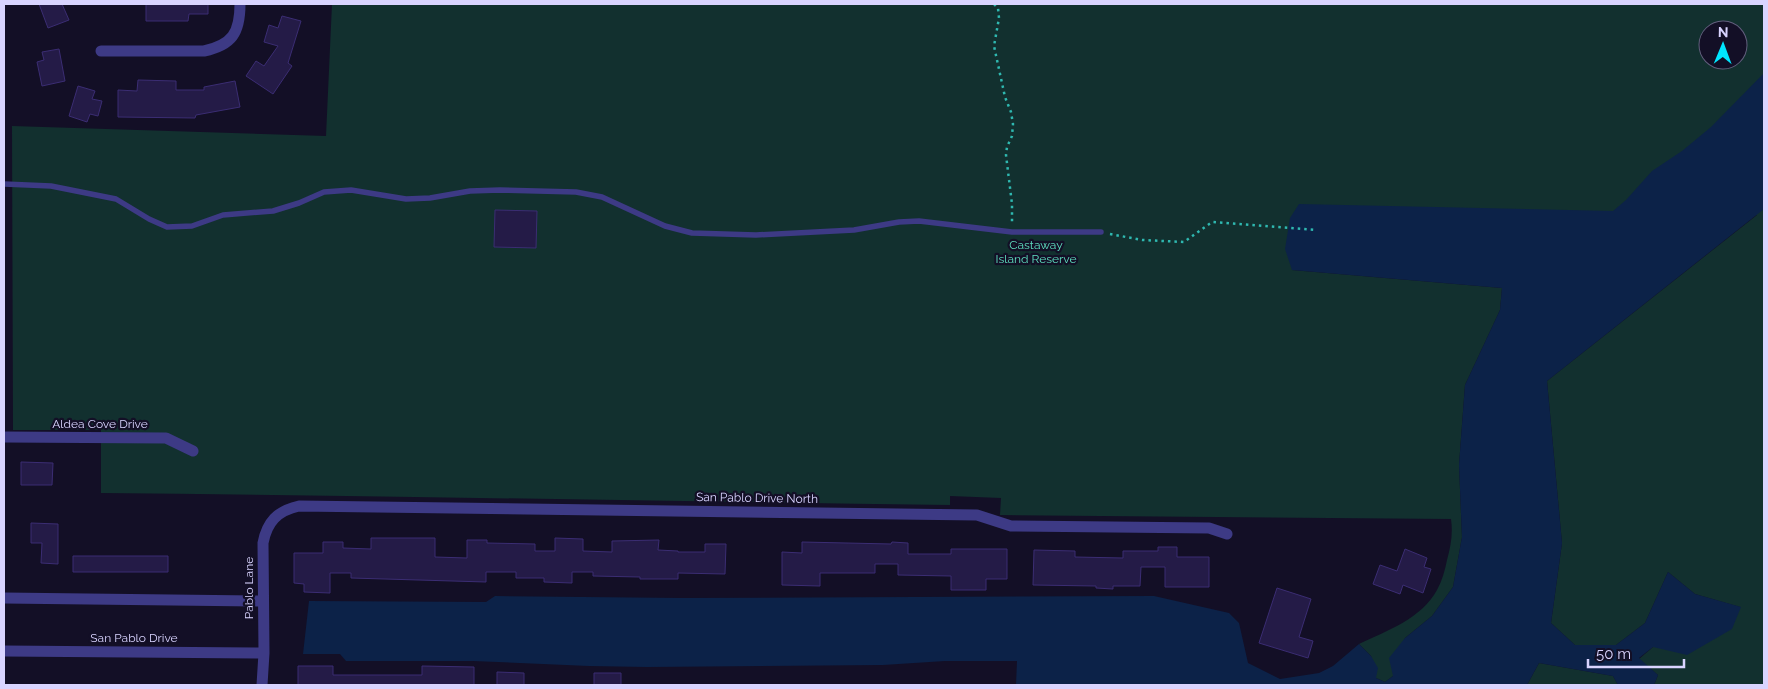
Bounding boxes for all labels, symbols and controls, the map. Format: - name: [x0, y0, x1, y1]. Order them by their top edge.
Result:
- north arrow: [1698, 20, 1748, 70]
- text: N: [1718, 24, 1729, 40]
- park label: Castaway Island Reserve: [996, 238, 1077, 266]
- street label: Aldea Cove Drive: [52, 417, 148, 431]
- street label: San Pablo Drive North: [696, 490, 818, 506]
- street label: Pablo Lane: [242, 557, 256, 619]
- street label: San Pablo Drive: [90, 631, 178, 645]
- scale bar: [1588, 636, 1684, 668]
- text: 50 m: [1596, 645, 1631, 663]

